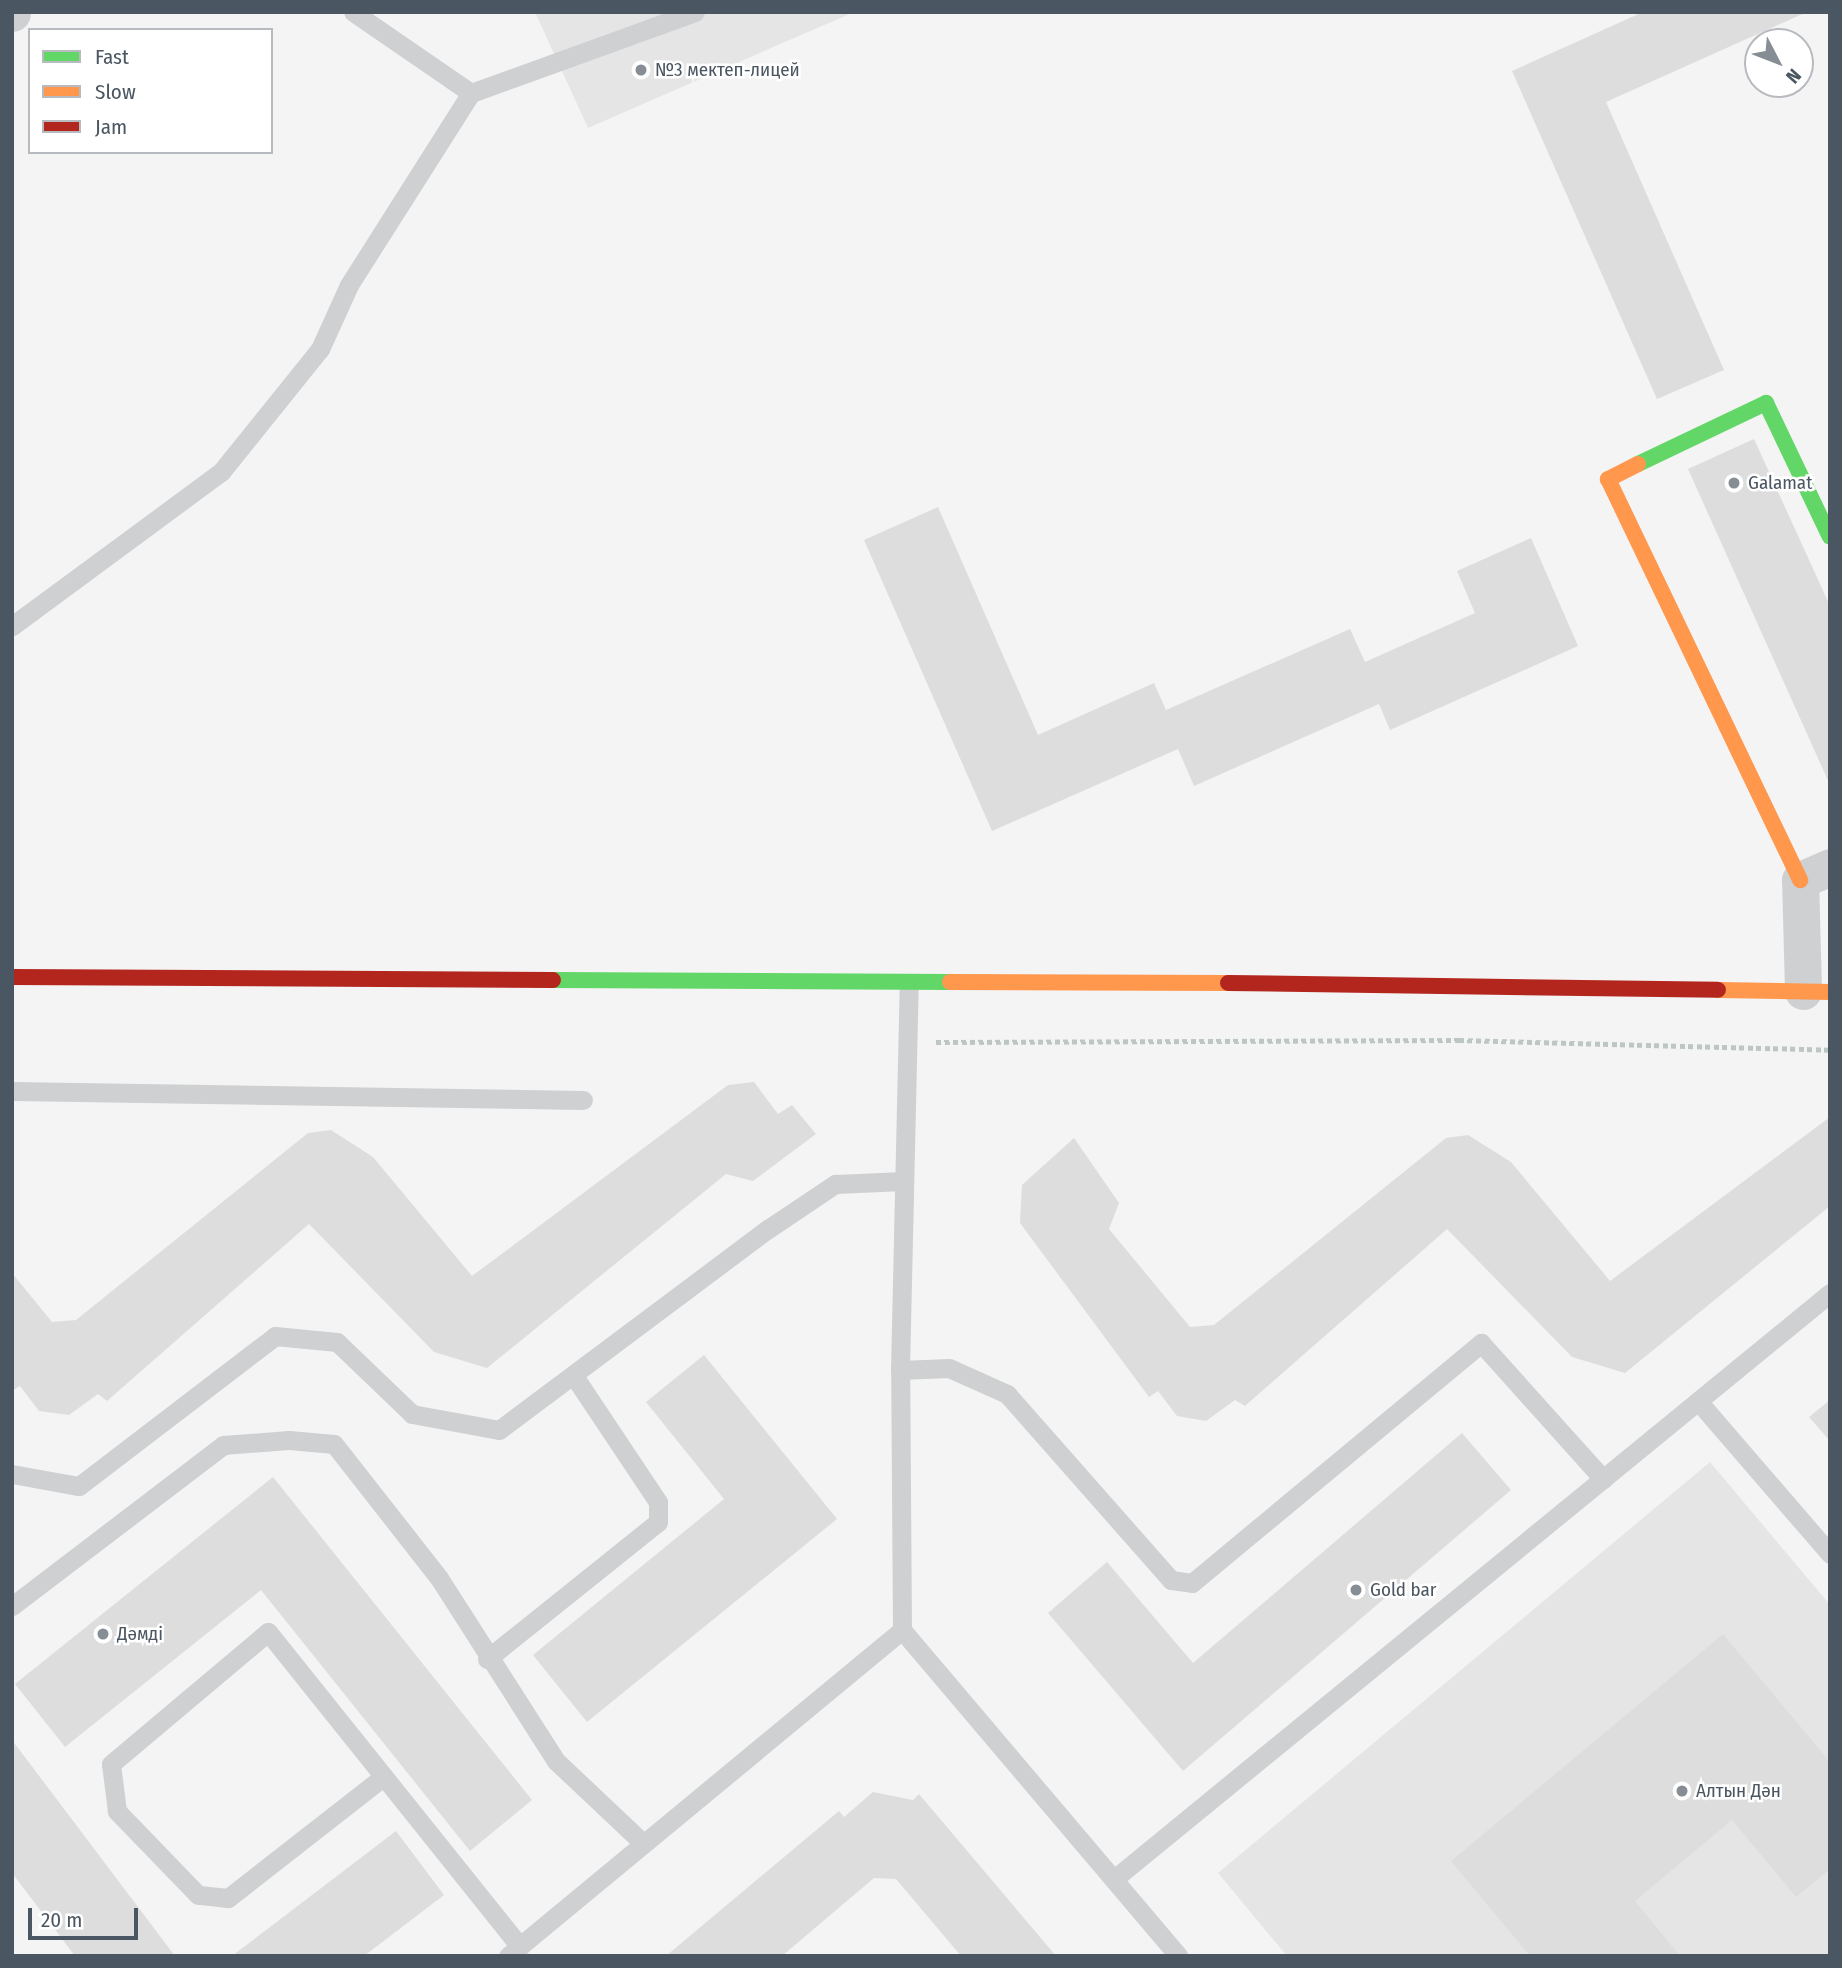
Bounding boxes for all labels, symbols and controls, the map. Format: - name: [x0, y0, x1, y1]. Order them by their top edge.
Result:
- legend: [28, 28, 273, 154]
- north arrow: [1744, 28, 1814, 98]
- text: Fast: [95, 44, 129, 70]
- place label: №3 мектеп-лицей: [655, 59, 800, 81]
- marker: №3 мектеп-лицей: [633, 62, 649, 78]
- text: N: [1781, 64, 1806, 88]
- text: Slow: [95, 79, 136, 105]
- text: Jam: [95, 114, 127, 140]
- place label: Galamat: [1748, 472, 1812, 494]
- marker: Galamat: [1726, 475, 1742, 491]
- place label: Gold bar: [1370, 1579, 1436, 1601]
- marker: Gold bar: [1348, 1582, 1364, 1598]
- place label: Дәмді: [117, 1623, 163, 1645]
- marker: Дәмді: [95, 1626, 111, 1642]
- place label: Алтын Дән: [1696, 1780, 1781, 1802]
- marker: Алтын Дән: [1674, 1783, 1690, 1799]
- scale bar: [32, 1895, 142, 1939]
- text: 20 m: [41, 1907, 82, 1933]

